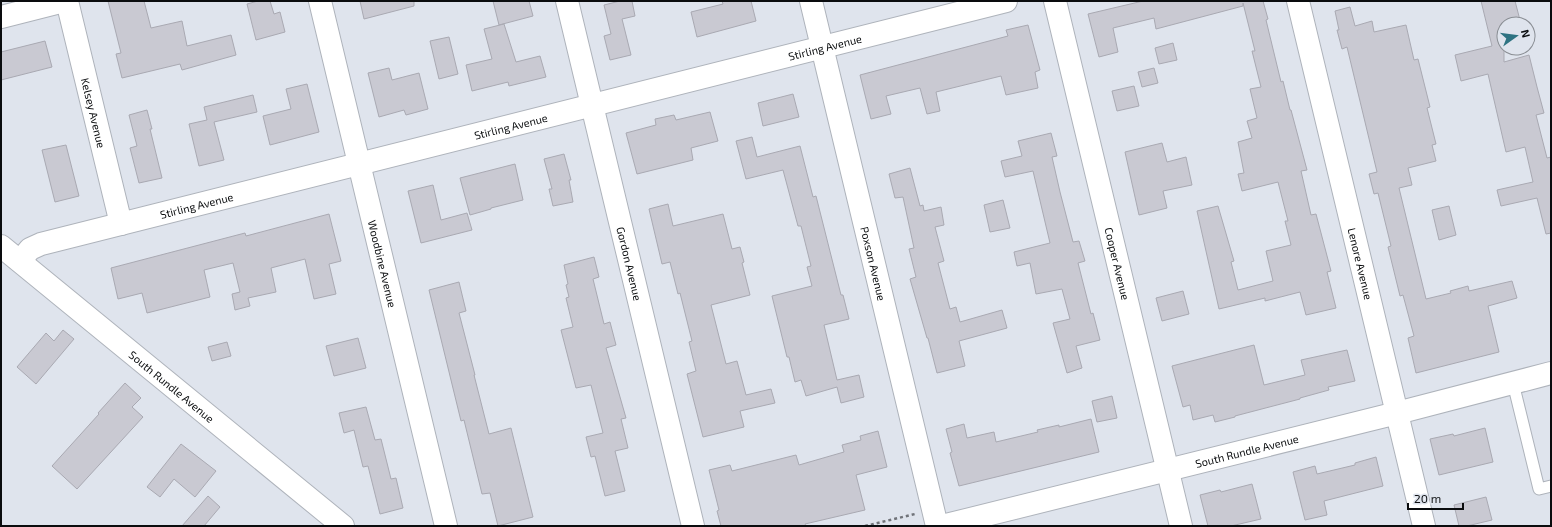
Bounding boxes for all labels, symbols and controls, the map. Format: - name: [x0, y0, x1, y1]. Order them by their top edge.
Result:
- north arrow: [1496, 16, 1536, 56]
- text: N: [1519, 28, 1533, 39]
- street label: Stirling Avenue: [787, 31, 863, 62]
- street label: Kelsey Avenue: [79, 76, 109, 149]
- street label: Stirling Avenue: [473, 110, 549, 141]
- street label: Stirling Avenue: [158, 189, 235, 220]
- street label: Woodbine Avenue: [366, 219, 400, 309]
- street label: Gordon Avenue: [615, 225, 645, 302]
- street label: Poxson Avenue: [859, 225, 889, 302]
- street label: Cooper Avenue: [1103, 226, 1133, 301]
- street label: Lenore Avenue: [1346, 226, 1376, 301]
- street label: South Rundle Avenue: [127, 347, 217, 425]
- street label: South Rundle Avenue: [1194, 431, 1300, 469]
- scale bar: [1408, 485, 1463, 511]
- text: 20 m: [1414, 491, 1441, 505]

